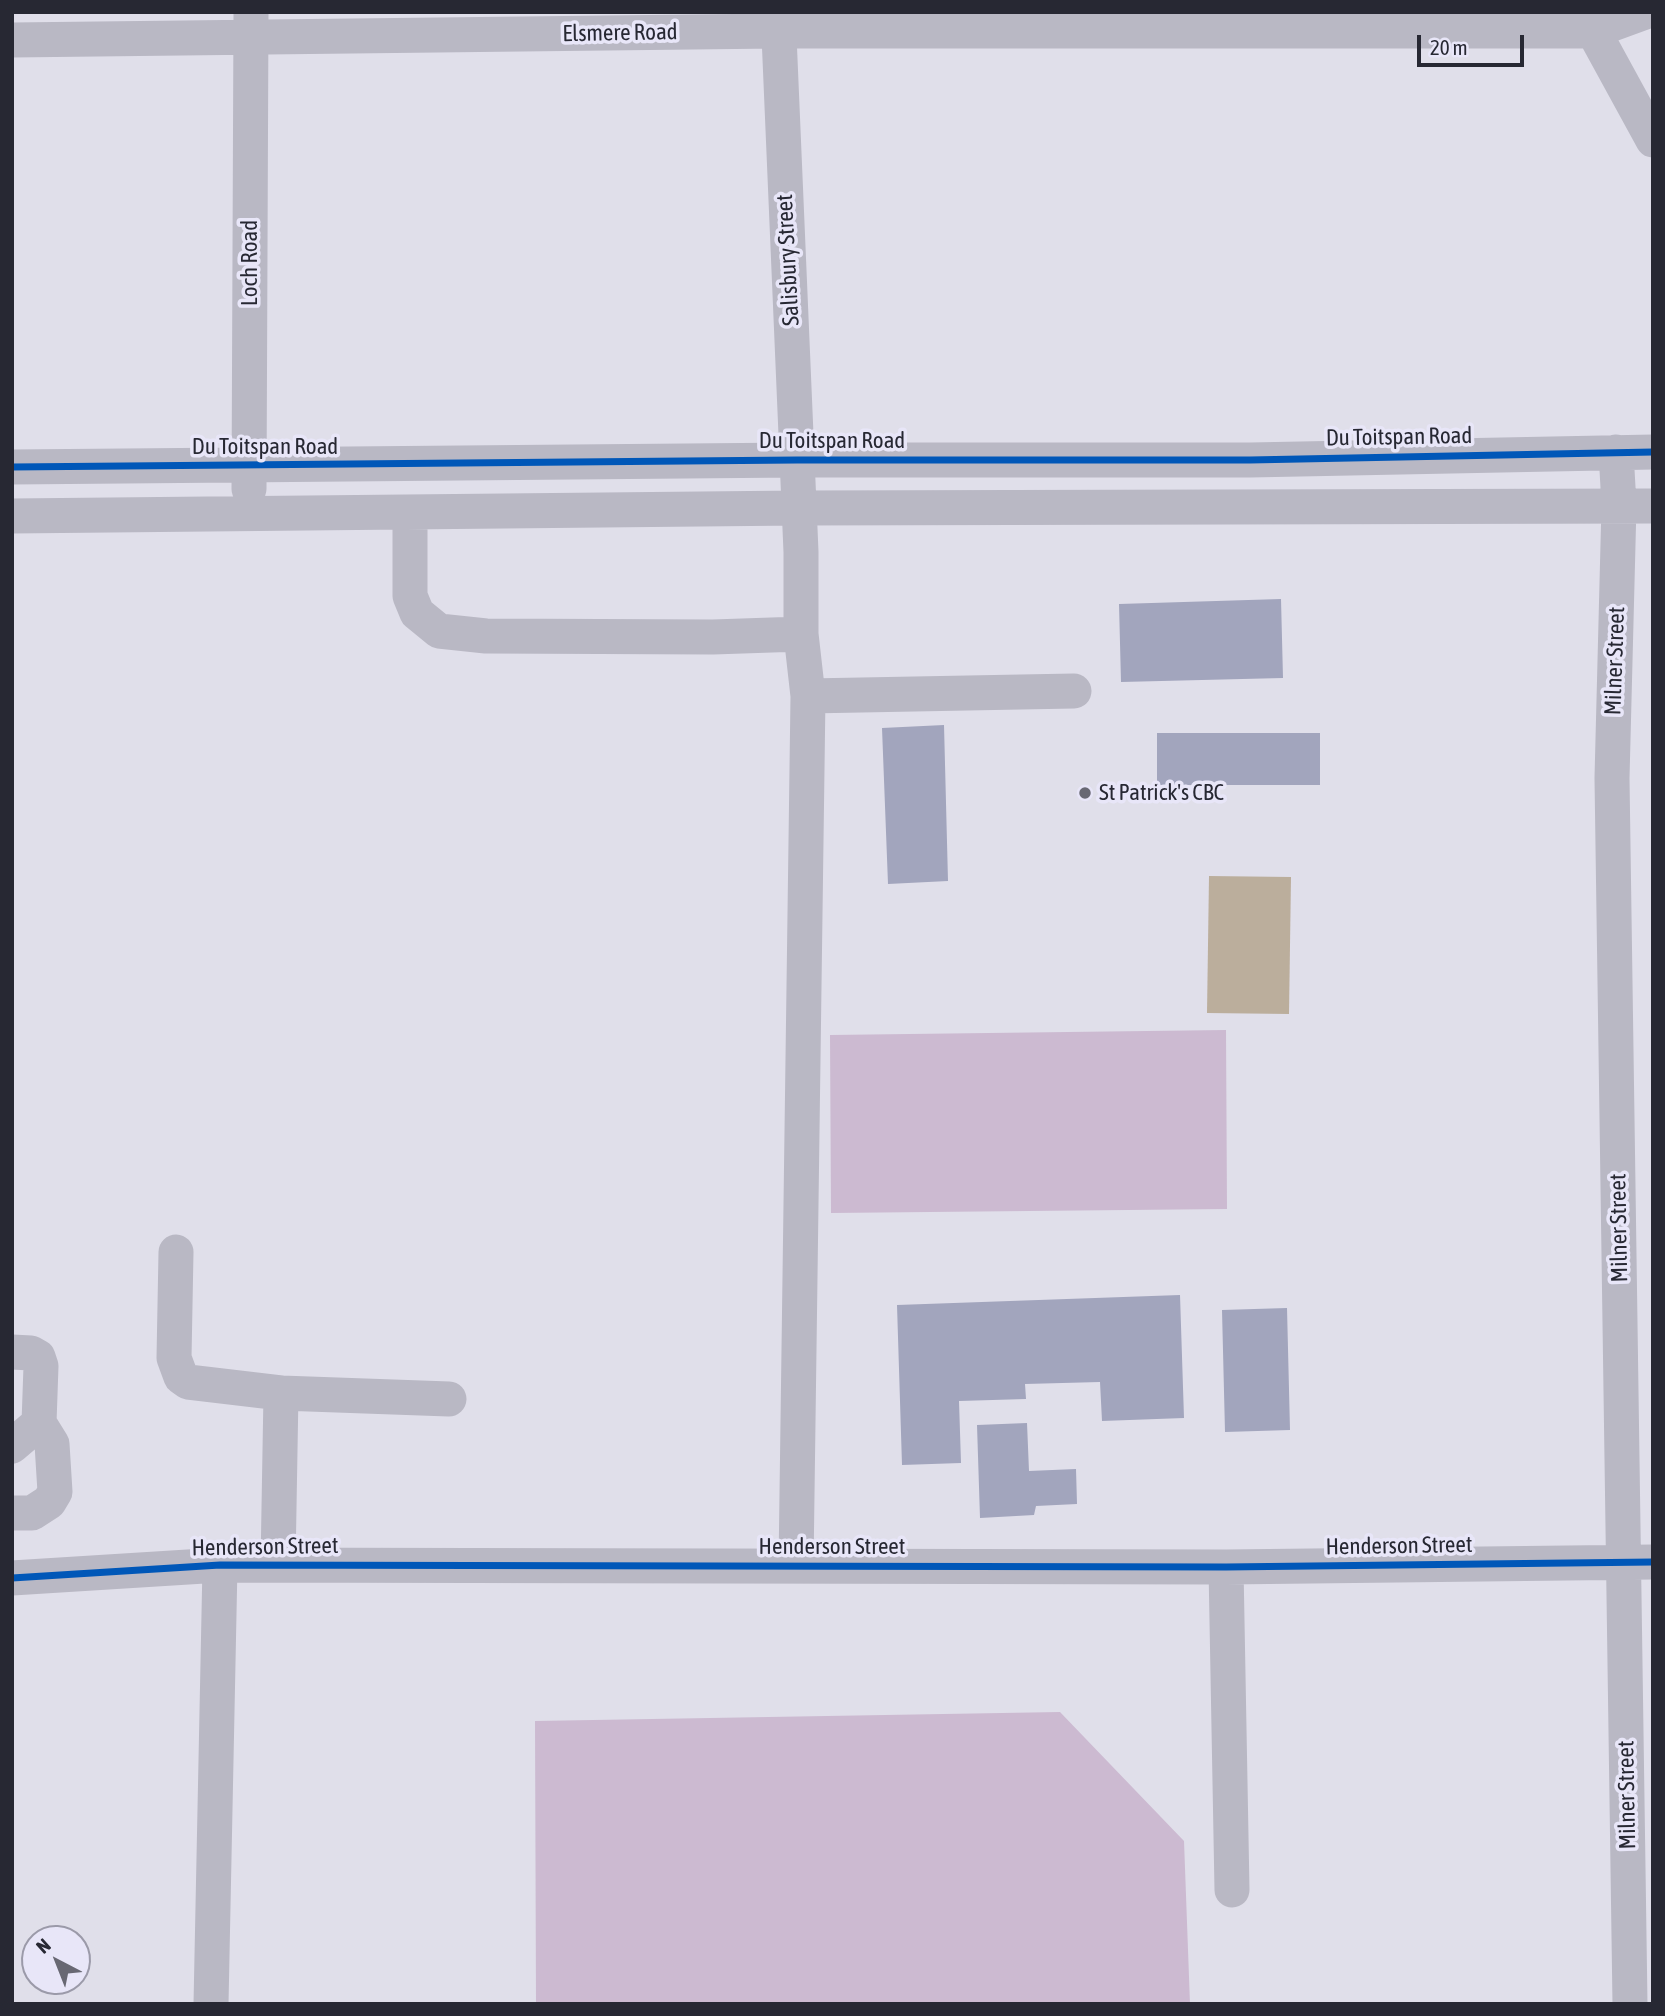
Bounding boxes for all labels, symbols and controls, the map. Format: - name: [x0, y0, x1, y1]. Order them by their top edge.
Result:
- street label: Elsmere Road: [562, 18, 678, 48]
- scale bar: [1420, 21, 1527, 65]
- text: 20 m: [1430, 35, 1468, 59]
- street label: Salisbury Street: [771, 193, 805, 327]
- street label: Loch Road: [236, 220, 264, 306]
- street label: Du Toitspan Road: [1326, 422, 1472, 452]
- street label: Du Toitspan Road: [759, 427, 905, 455]
- street label: Du Toitspan Road: [192, 433, 338, 461]
- street label: Milner Street: [1599, 606, 1631, 716]
- place label: St Patrick's CBC: [1099, 779, 1224, 807]
- marker: St Patrick's CBC: [1077, 785, 1093, 801]
- street label: Milner Street: [1604, 1173, 1634, 1283]
- street label: Henderson Street: [1325, 1531, 1473, 1561]
- street label: Henderson Street: [191, 1532, 339, 1562]
- street label: Henderson Street: [759, 1533, 905, 1561]
- street label: Milner Street: [1612, 1740, 1642, 1850]
- north arrow: [21, 1925, 91, 1995]
- text: N: [32, 1934, 55, 1958]

